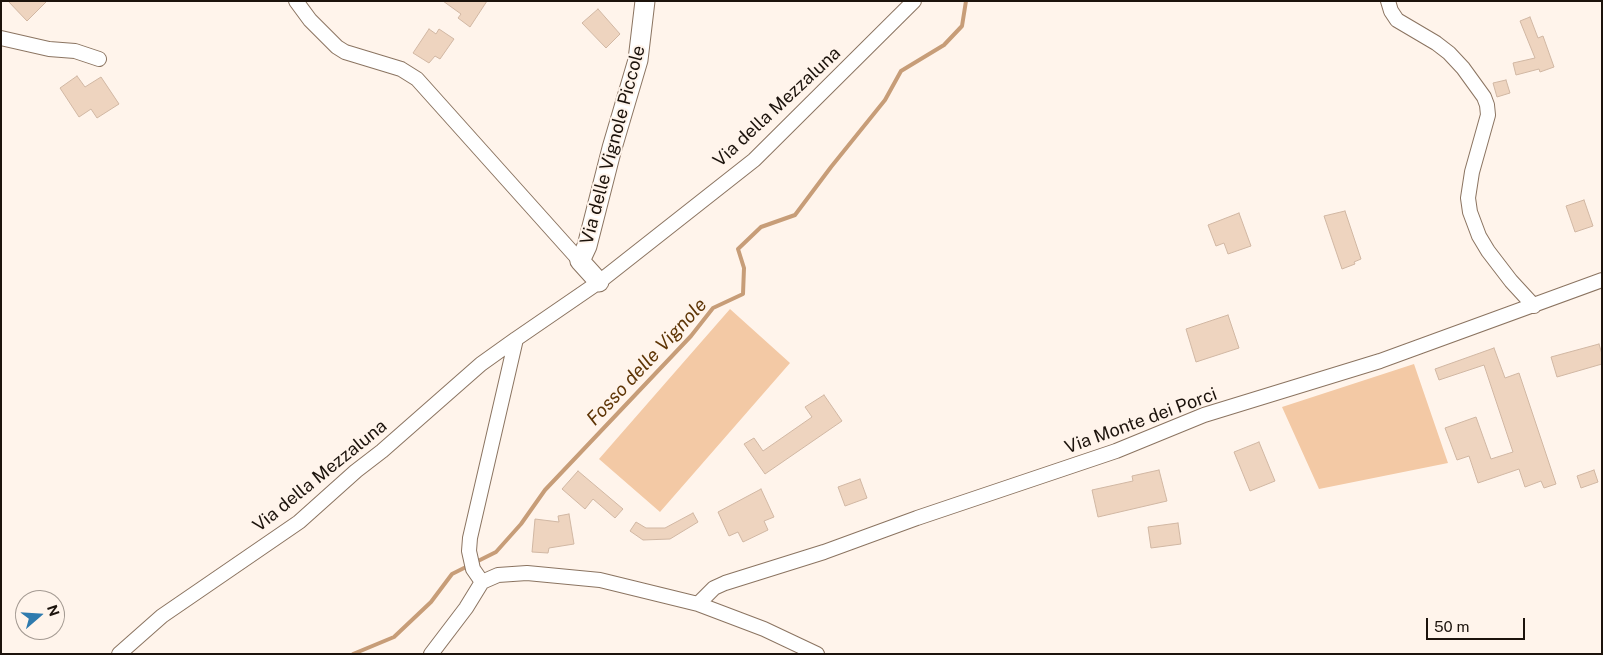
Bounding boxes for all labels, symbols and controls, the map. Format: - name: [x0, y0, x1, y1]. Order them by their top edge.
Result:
- street label: Via della Mezzaluna: [709, 42, 845, 172]
- street label: Via delle Vignole Piccole: [576, 43, 650, 247]
- water label: Fosso delle Vignole: [582, 294, 712, 430]
- street label: Via Monte dei Porci: [1062, 383, 1220, 459]
- street label: Via della Mezzaluna: [249, 415, 391, 537]
- north arrow: [15, 590, 65, 640]
- text: N: [44, 603, 63, 618]
- scale bar: [1428, 608, 1527, 640]
- text: 50 m: [1434, 618, 1469, 635]

